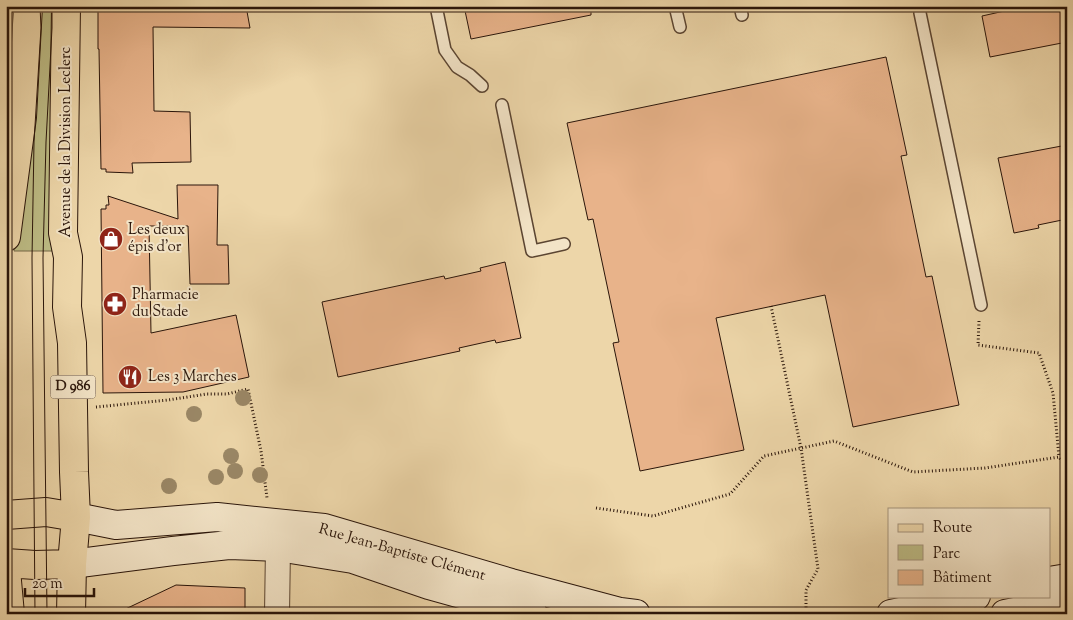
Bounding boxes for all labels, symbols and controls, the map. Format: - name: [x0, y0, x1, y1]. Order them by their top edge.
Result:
- street label: Avenue de la Division Leclerc: [56, 46, 77, 237]
- place label: Les deux épis d’or: [128, 220, 185, 258]
- shop icon: Les deux épis d’or: [98, 226, 124, 252]
- place label: Pharmacie du Stade: [132, 285, 199, 323]
- pharmacy icon: Pharmacie du Stade: [102, 291, 128, 317]
- restaurant icon: Les 3 Marches: [117, 364, 143, 390]
- place label: Les 3 Marches: [148, 367, 237, 388]
- road number: D 986: [50, 376, 96, 398]
- legend: [888, 508, 1050, 598]
- text: Route: [933, 518, 972, 539]
- street label: Rue Jean-Baptiste Clément: [316, 519, 488, 587]
- text: Parc: [933, 544, 961, 565]
- scale bar: [25, 565, 94, 597]
- text: Bâtiment: [933, 568, 992, 589]
- text: 20 m: [32, 574, 63, 595]

